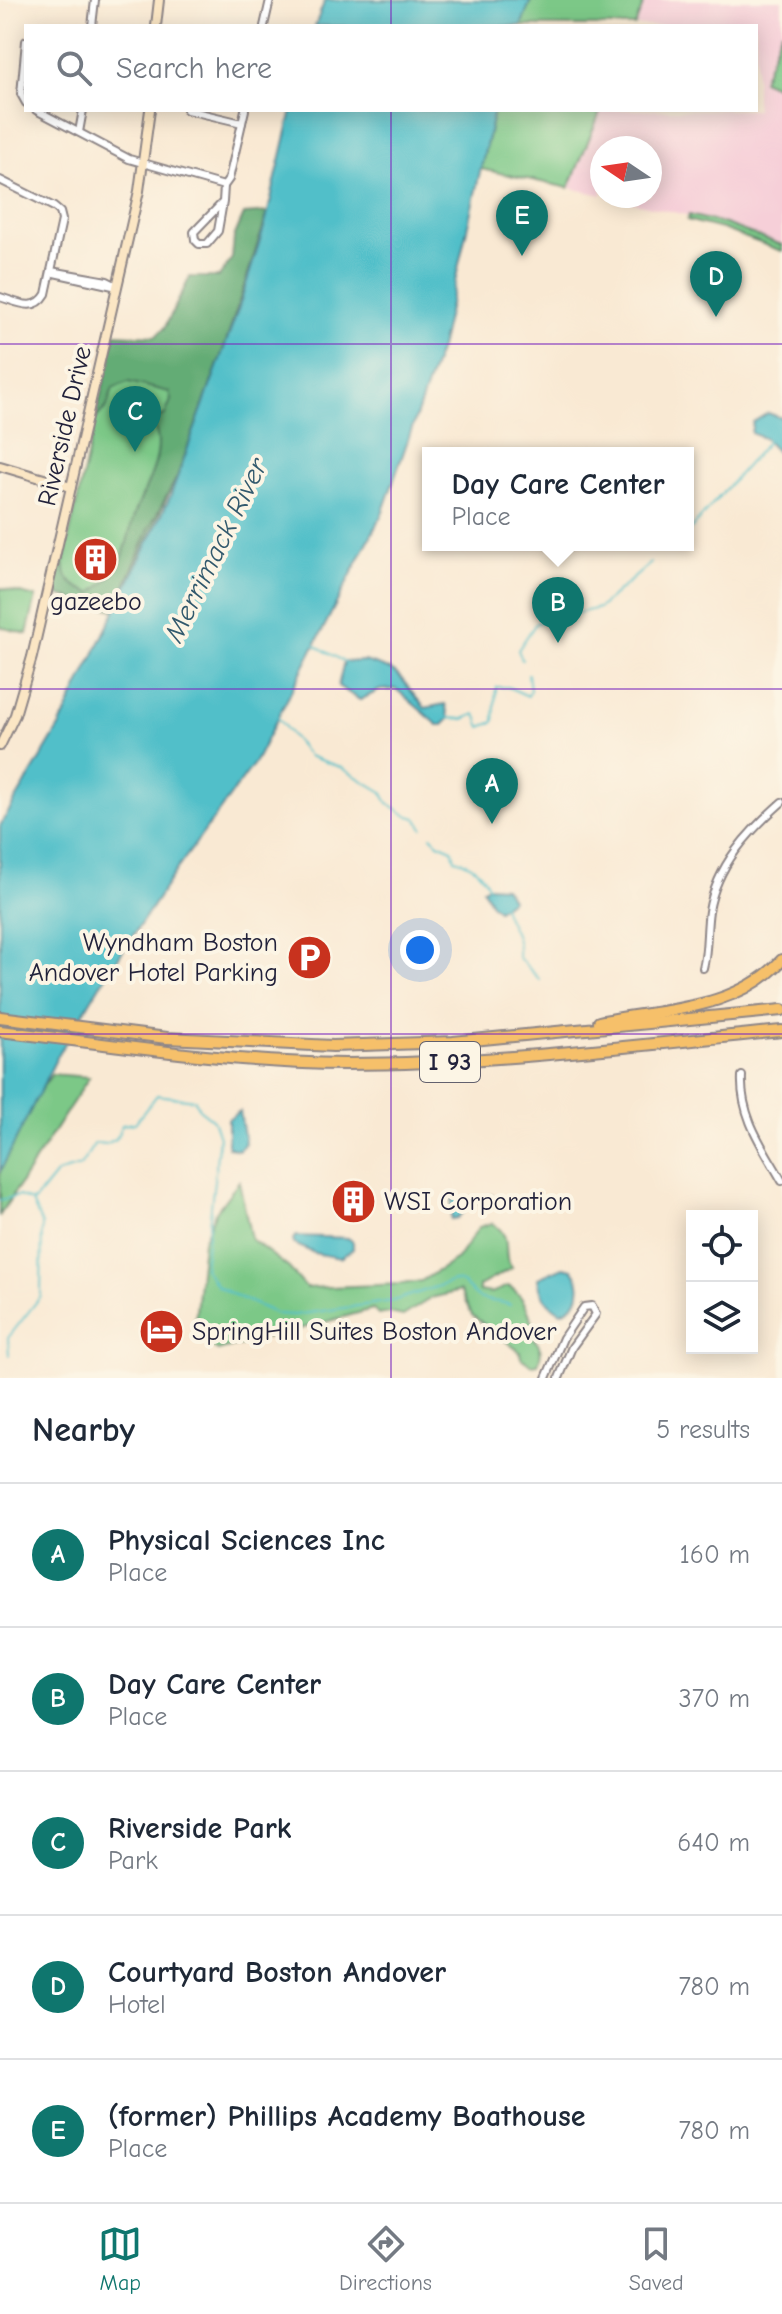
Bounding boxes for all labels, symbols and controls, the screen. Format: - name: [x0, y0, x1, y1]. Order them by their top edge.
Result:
- search box: [24, 24, 758, 112]
- icon: search: [52, 46, 96, 90]
- text: Search here: [116, 51, 272, 86]
- north arrow: [590, 136, 662, 208]
- pin: E: [496, 190, 548, 256]
- pin: D: [690, 251, 742, 317]
- street label: Riverside Drive: [32, 343, 98, 509]
- pin: C: [109, 386, 161, 452]
- popup: [422, 447, 694, 551]
- water label: Merrimack River: [157, 451, 275, 648]
- text: Day Care Center: [451, 467, 665, 502]
- text: Place: [451, 502, 511, 532]
- building icon: gazeebo: [72, 535, 120, 583]
- pin: B: [532, 577, 584, 643]
- place label: gazeebo: [50, 587, 142, 617]
- pin: A: [466, 758, 518, 824]
- place label: Wyndham Boston Andover Hotel Parking: [29, 928, 278, 988]
- your location: [400, 930, 440, 970]
- parking icon: Wyndham Boston Andover Hotel Parking: [285, 934, 333, 982]
- road number: I 93: [420, 1042, 480, 1082]
- building icon: WSI Corporation: [329, 1178, 377, 1226]
- place label: WSI Corporation: [384, 1187, 572, 1217]
- map controls: [686, 1210, 758, 1354]
- button: locate: [686, 1210, 758, 1282]
- button: layers: [686, 1282, 758, 1354]
- hotel icon: SpringHill Suites Boston Andover: [137, 1308, 185, 1356]
- place label: SpringHill Suites Boston Andover: [192, 1317, 557, 1347]
- text: Nearby: [32, 1410, 135, 1450]
- text: 5 results: [656, 1415, 750, 1445]
- text: Physical Sciences Inc: [108, 1523, 385, 1558]
- text: A: [51, 1540, 65, 1570]
- text: 160 m: [680, 1540, 750, 1570]
- text: Place: [108, 1558, 167, 1588]
- text: Day Care Center: [108, 1667, 321, 1702]
- text: B: [50, 1684, 66, 1714]
- text: 370 m: [679, 1684, 750, 1714]
- text: Place: [108, 1702, 167, 1732]
- text: Riverside Park: [108, 1811, 291, 1846]
- text: C: [50, 1828, 66, 1858]
- text: 640 m: [677, 1828, 750, 1858]
- text: Park: [108, 1846, 158, 1876]
- text: Courtyard Boston Andover: [108, 1955, 446, 1990]
- text: D: [50, 1972, 66, 2002]
- text: 780 m: [678, 1972, 750, 2002]
- text: Hotel: [108, 1990, 166, 2020]
- text: (former) Phillips Academy Boathouse: [108, 2099, 586, 2134]
- text: E: [50, 2116, 66, 2146]
- text: 780 m: [678, 2116, 750, 2146]
- text: Place: [108, 2134, 167, 2164]
- tab: Map: [98, 2222, 142, 2296]
- tab: Directions: [339, 2222, 432, 2296]
- tab: Saved: [629, 2222, 684, 2296]

